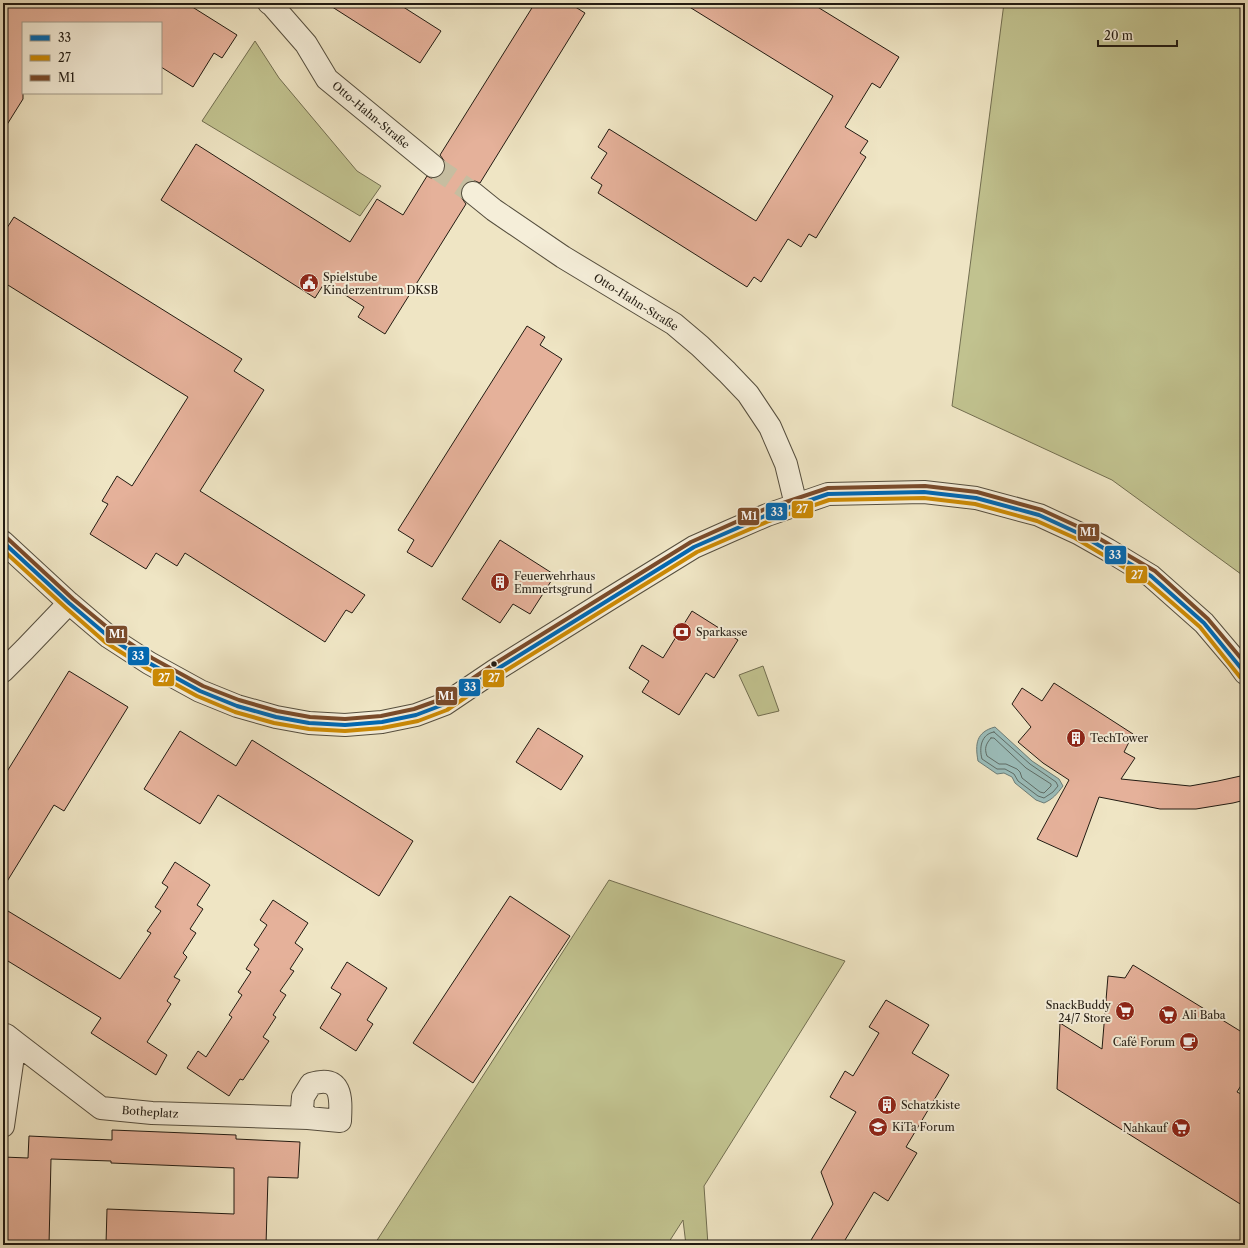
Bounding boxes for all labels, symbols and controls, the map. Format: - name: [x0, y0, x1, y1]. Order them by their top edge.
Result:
- legend: [22, 22, 162, 94]
- scale bar: [1098, 22, 1177, 48]
- text: 20 m: [1104, 28, 1133, 43]
- text: 33: [58, 30, 71, 45]
- text: 27: [58, 50, 71, 65]
- text: M1: [58, 70, 75, 85]
- street label: Otto-Hahn-Straße: [329, 78, 413, 152]
- place label: Spielstube Kinderzentrum DKSB: [323, 270, 438, 297]
- street label: Otto-Hahn-Straße: [591, 270, 681, 334]
- public building icon: Spielstube Kinderzentrum DKSB: [298, 272, 320, 294]
- line badge: 27: [791, 500, 814, 519]
- line badge: 33: [765, 502, 788, 521]
- text: 27: [796, 502, 808, 516]
- text: 33: [771, 505, 783, 519]
- line badge: M1: [737, 507, 760, 526]
- text: M1: [741, 509, 757, 523]
- line badge: M1: [1077, 523, 1100, 542]
- text: M1: [1080, 525, 1096, 539]
- line badge: 33: [1104, 545, 1127, 565]
- text: 33: [1109, 548, 1121, 562]
- line badge: 27: [1125, 565, 1148, 584]
- text: 27: [1131, 568, 1143, 582]
- place label: Feuerwehrhaus Emmertsgrund: [514, 569, 595, 596]
- building icon: Feuerwehrhaus Emmertsgrund: [489, 571, 511, 593]
- bank icon: Sparkasse: [671, 621, 693, 643]
- line badge: M1: [105, 625, 128, 644]
- place label: Sparkasse: [696, 625, 747, 639]
- text: M1: [109, 627, 125, 641]
- line badge: 33: [127, 646, 150, 666]
- text: 33: [132, 649, 144, 663]
- unlabelled marker: [489, 659, 499, 669]
- line badge: 27: [152, 668, 175, 687]
- line badge: 27: [482, 669, 505, 688]
- text: 27: [158, 671, 170, 685]
- text: 27: [488, 671, 500, 685]
- line badge: 33: [458, 678, 481, 697]
- text: 33: [464, 680, 476, 694]
- line badge: M1: [435, 686, 458, 706]
- text: M1: [438, 689, 454, 703]
- building icon: TechTower: [1065, 727, 1087, 749]
- place label: TechTower: [1090, 731, 1149, 745]
- place label: SnackBuddy 24/7 Store: [1046, 998, 1112, 1025]
- supermarket icon: SnackBuddy 24/7 Store: [1114, 1000, 1136, 1022]
- supermarket icon: Ali Baba: [1157, 1004, 1179, 1026]
- place label: Ali Baba: [1181, 1008, 1226, 1022]
- cafe icon: Café Forum: [1178, 1031, 1200, 1053]
- place label: Café Forum: [1113, 1035, 1176, 1049]
- building icon: Schatzkiste: [876, 1094, 898, 1116]
- place label: Schatzkiste: [901, 1098, 960, 1112]
- street label: Botheplatz: [121, 1103, 179, 1121]
- school or university icon: KiTa Forum: [867, 1116, 889, 1138]
- supermarket icon: Nahkauf: [1170, 1117, 1192, 1139]
- place label: KiTa Forum: [892, 1120, 955, 1134]
- place label: Nahkauf: [1123, 1121, 1169, 1135]

